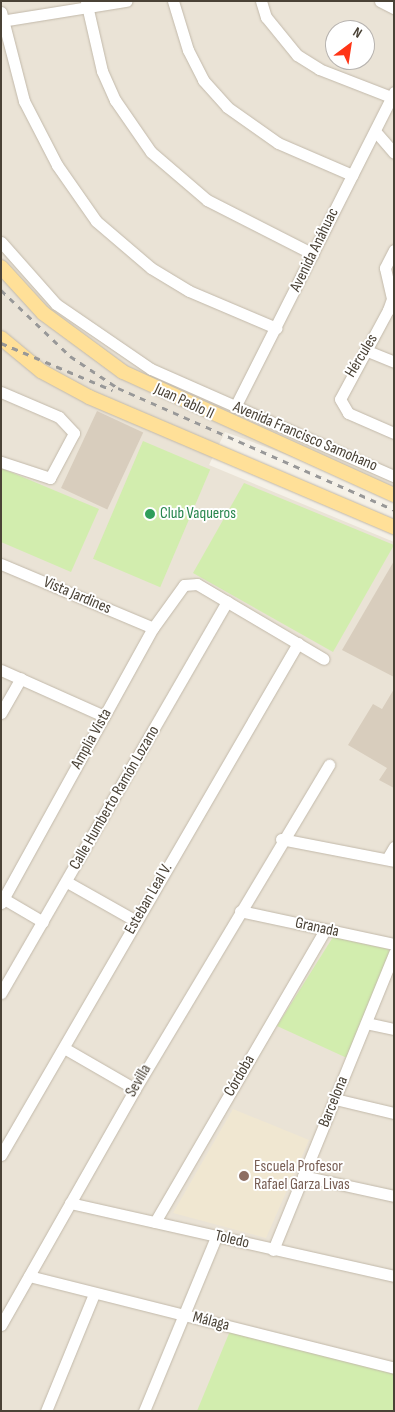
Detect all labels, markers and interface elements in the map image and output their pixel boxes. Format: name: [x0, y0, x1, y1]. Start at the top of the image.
north arrow: [325, 20, 375, 70]
text: N: [350, 23, 365, 42]
street label: Avenida Anáhuac: [287, 205, 343, 295]
street label: Hércules: [342, 331, 382, 381]
street label: Juan Pablo II: [151, 380, 217, 424]
street label: Avenida Francisco Samohano: [230, 398, 380, 476]
place label: Club Vaqueros: [160, 504, 236, 524]
marker: Club Vaqueros: [144, 508, 156, 520]
street label: Vista Jardines: [40, 573, 114, 619]
street label: Amplia Vista: [68, 706, 116, 772]
street label: Calle Humberto Ramón Lozano: [66, 723, 164, 873]
street label: Esteban Leal V.: [121, 860, 177, 938]
street label: Granada: [293, 914, 341, 942]
street label: Córdoba: [221, 1052, 259, 1100]
street label: Sevilla: [122, 1061, 156, 1101]
street label: Barcelona: [315, 1074, 353, 1130]
place label: Escuela Profesor Rafael Garza Livas: [254, 1157, 350, 1195]
marker: Escuela Profesor Rafael Garza Livas: [238, 1170, 250, 1182]
street label: Toledo: [213, 1227, 251, 1253]
street label: Málaga: [191, 1308, 231, 1336]

